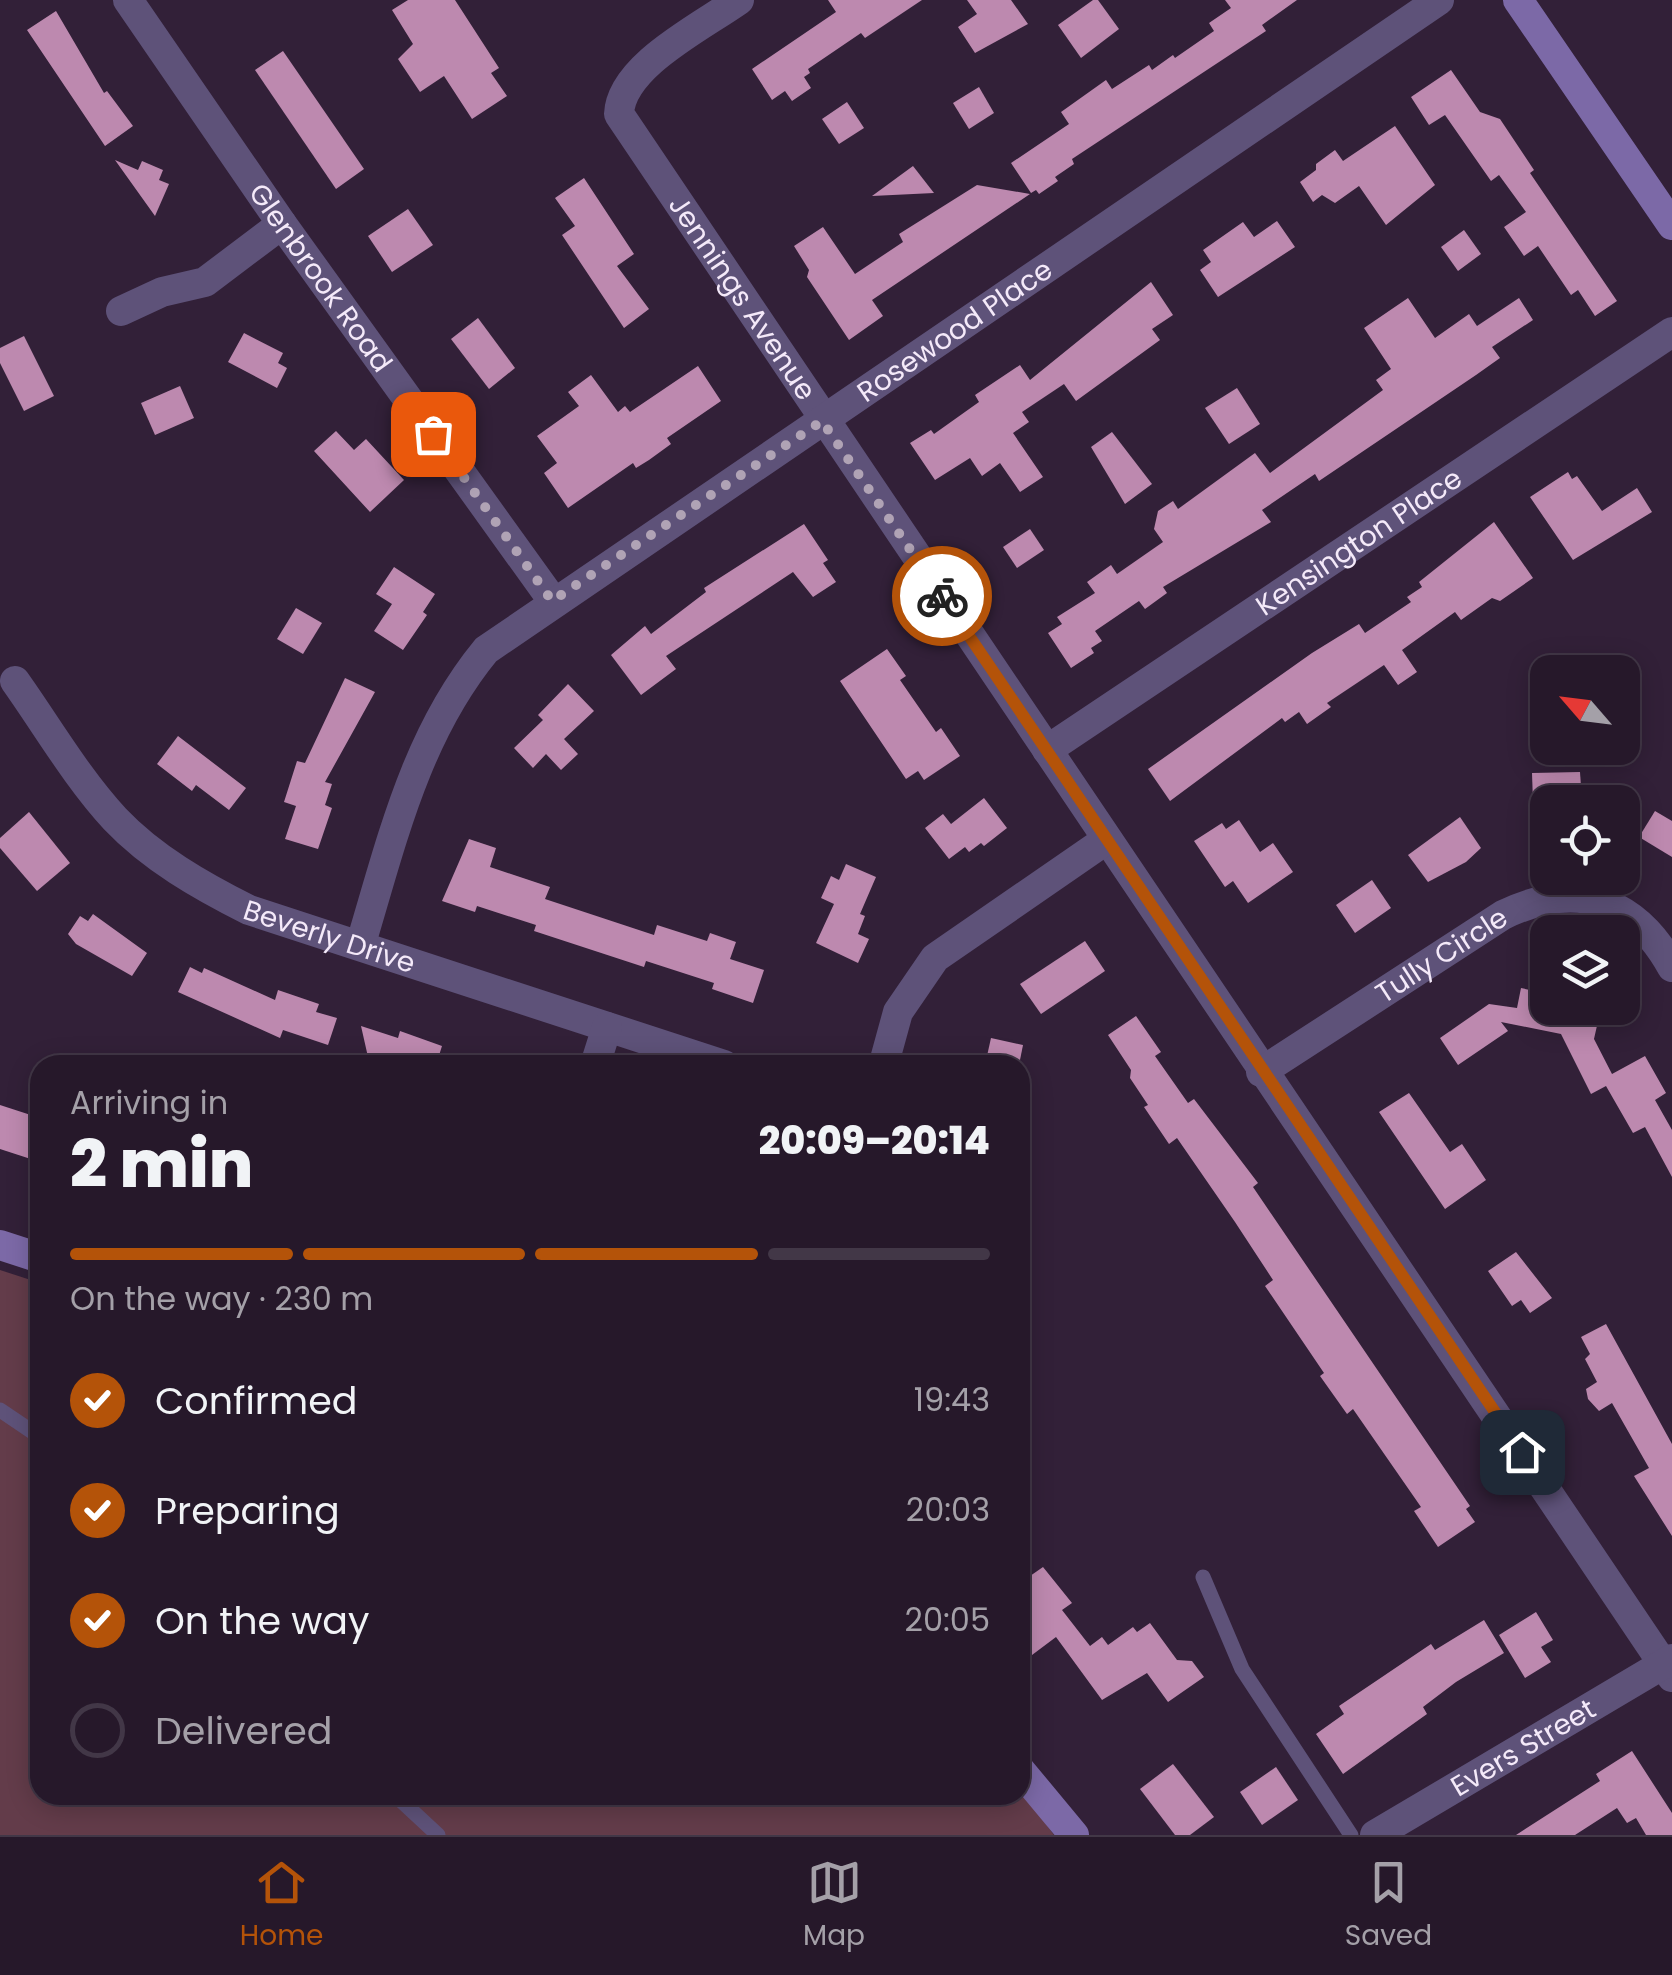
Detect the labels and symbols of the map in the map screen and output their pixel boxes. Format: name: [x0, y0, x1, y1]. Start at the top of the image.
street label: Glenbrook Road: [240, 175, 402, 380]
street label: Jennings Avenue: [660, 188, 826, 408]
street label: Rosewood Place: [849, 250, 1060, 411]
pin: [391, 392, 476, 477]
street label: Kensington Place: [1248, 458, 1469, 625]
courier: [892, 546, 992, 646]
north arrow: [1530, 655, 1640, 765]
street label: Beverly Drive: [239, 890, 420, 982]
street label: Tully Circle: [1368, 898, 1515, 1012]
pin: [1480, 1410, 1565, 1495]
street label: Evers Street: [1443, 1689, 1603, 1805]

